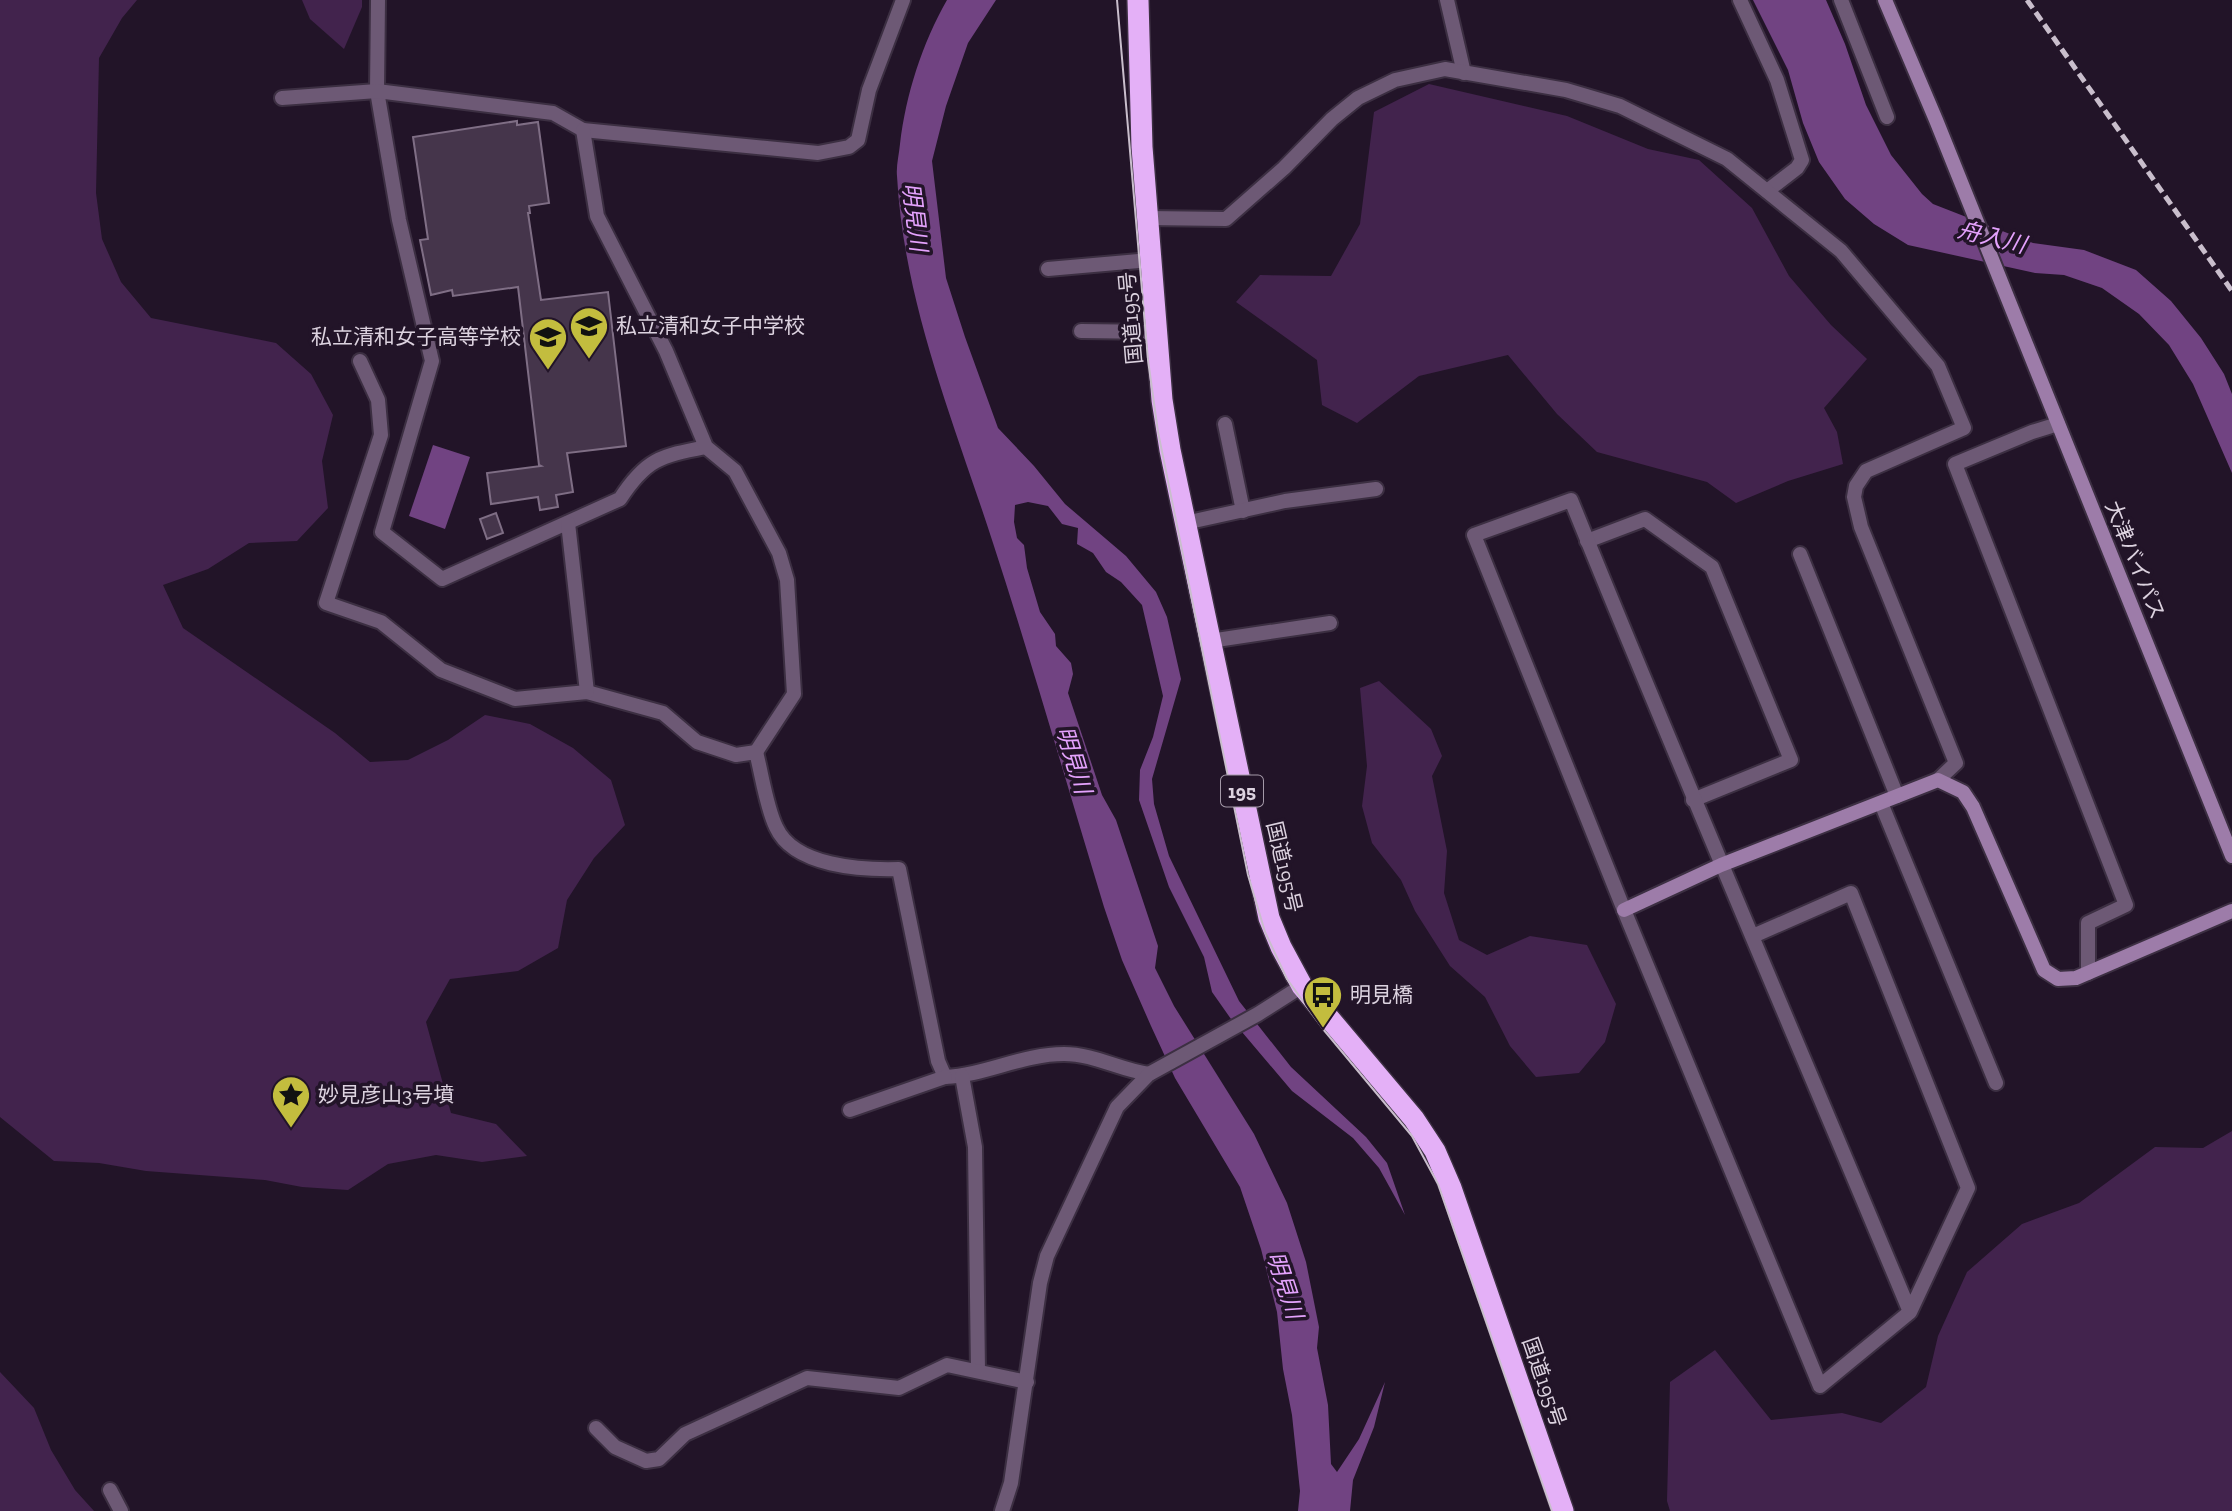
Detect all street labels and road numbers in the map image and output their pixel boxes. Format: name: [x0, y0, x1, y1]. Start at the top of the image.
street label: 国道195号: [1114, 271, 1147, 365]
street label: 大津バイパス: [2100, 497, 2171, 623]
road number: 195: [1221, 776, 1263, 806]
street label: 国道195号: [1262, 819, 1307, 915]
street label: 国道195号: [1518, 1334, 1571, 1430]

